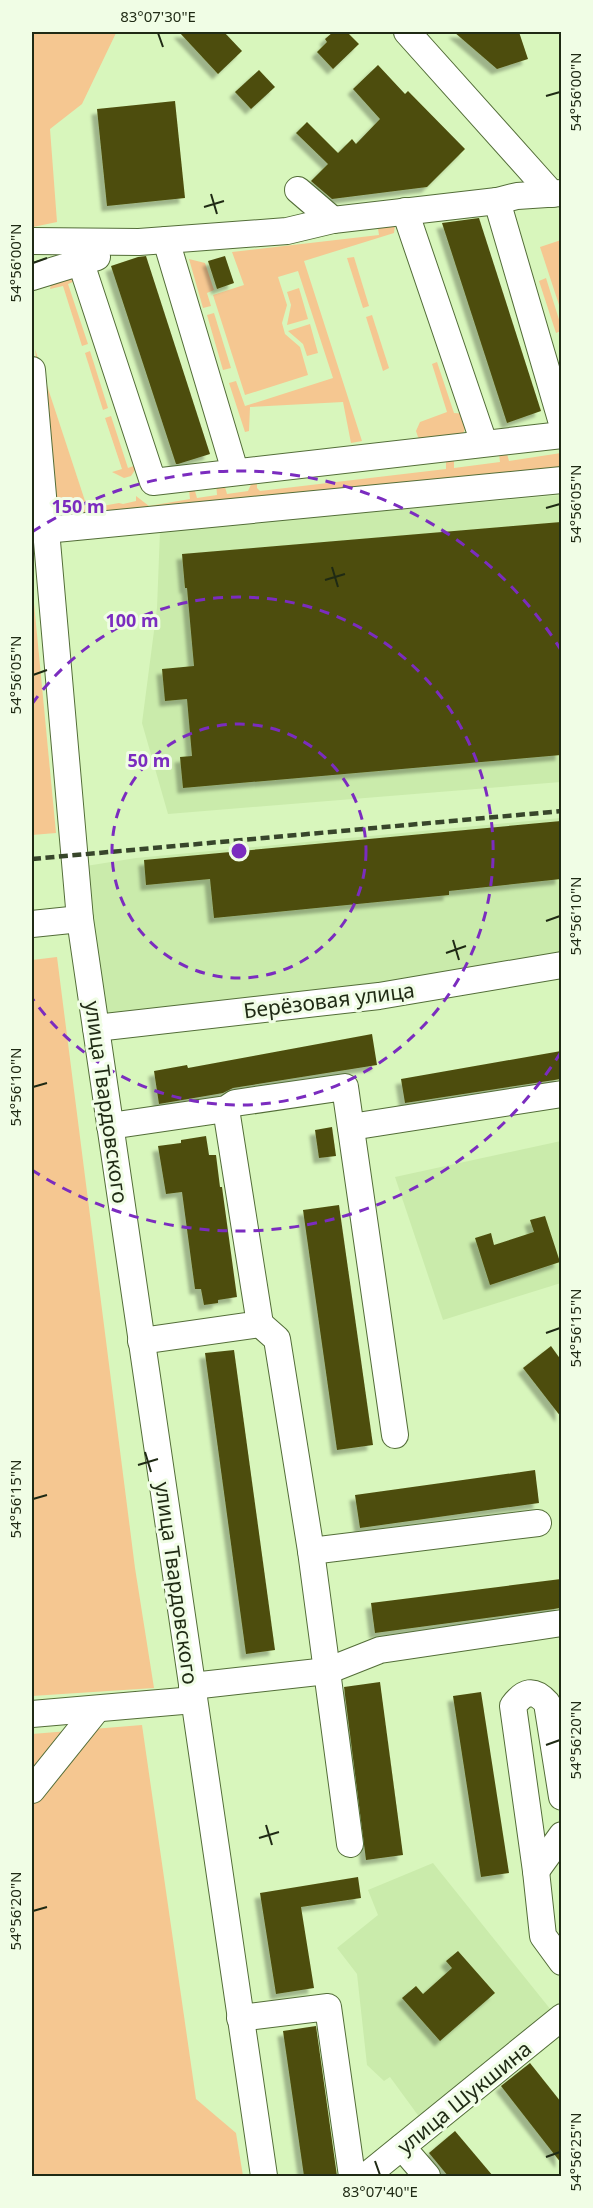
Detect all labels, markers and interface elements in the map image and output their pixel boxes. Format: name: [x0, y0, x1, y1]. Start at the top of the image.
text: 83°07'30"E: [120, 6, 196, 26]
text: 54°56'00"N: [565, 53, 585, 131]
text: 54°56'00"N: [5, 224, 25, 302]
text: 54°56'05"N: [565, 465, 585, 543]
text: 150 m: [51, 494, 105, 518]
text: 100 m: [105, 608, 159, 632]
text: 54°56'05"N: [5, 636, 25, 714]
text: 50 m: [128, 748, 170, 772]
centre of rings: [229, 841, 249, 861]
text: 54°56'10"N: [565, 877, 585, 955]
street label: Берёзовая улица: [242, 976, 416, 1024]
street label: улица Твардовского: [79, 999, 135, 1205]
text: 54°56'10"N: [5, 1048, 25, 1126]
text: 54°56'15"N: [565, 1289, 585, 1367]
text: 54°56'15"N: [5, 1460, 25, 1538]
street label: улица Твардовского: [149, 1480, 205, 1686]
text: 54°56'20"N: [565, 1701, 585, 1779]
text: 54°56'20"N: [5, 1872, 25, 1950]
street label: улица Шукшина: [391, 2034, 537, 2160]
text: 54°56'25"N: [565, 2113, 585, 2191]
text: 83°07'40"E: [342, 2181, 418, 2201]

